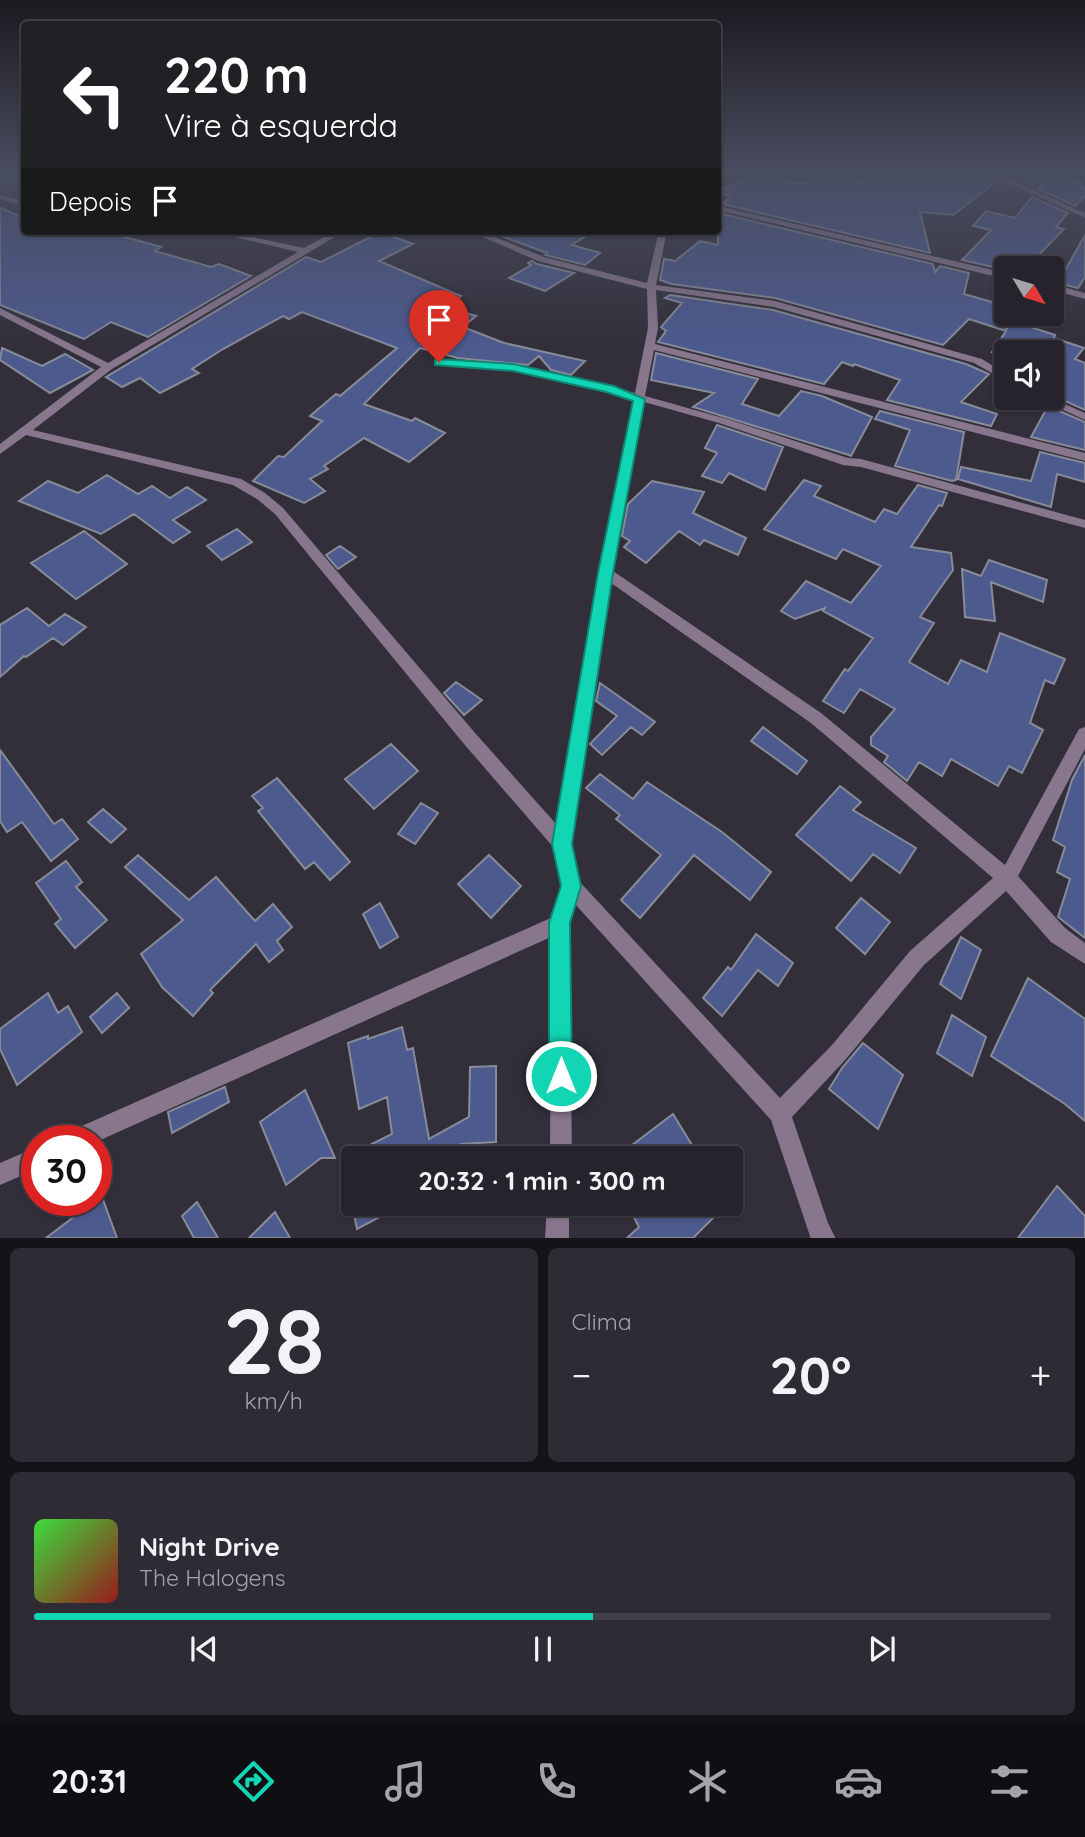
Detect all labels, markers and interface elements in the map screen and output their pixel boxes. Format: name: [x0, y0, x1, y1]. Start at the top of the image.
text: 220 m: [164, 44, 309, 105]
icon: left: [49, 49, 140, 140]
text: Vire à esquerda: [164, 105, 398, 145]
icon: arrive: [146, 182, 184, 220]
text: Depois: [49, 185, 132, 218]
north arrow: [994, 256, 1064, 326]
map controls: [994, 256, 1064, 410]
pin: [409, 290, 469, 362]
icon: arrive: [420, 301, 458, 339]
button: sound: [994, 340, 1064, 410]
position arrow: [524, 1039, 598, 1113]
speed limit sign: 30: [21, 1125, 112, 1216]
text: 20:32 · 1 min · 300 m: [418, 1164, 666, 1197]
text: 28: [223, 1283, 325, 1397]
text: Clima: [572, 1307, 632, 1336]
text: 20°: [769, 1342, 851, 1407]
text: −: [572, 1351, 591, 1399]
text: +: [1030, 1351, 1051, 1399]
text: km/h: [245, 1386, 303, 1415]
text: Night Drive: [139, 1530, 280, 1563]
text: The Halogens: [139, 1563, 286, 1592]
icon: previous: [185, 1630, 223, 1668]
icon: pause: [524, 1630, 562, 1668]
icon: next: [863, 1630, 901, 1668]
icon: directions: [229, 1757, 278, 1806]
icon: music: [381, 1757, 430, 1806]
icon: phone: [532, 1757, 581, 1806]
icon: climate: [683, 1757, 732, 1806]
icon: car: [834, 1757, 883, 1806]
icon: filters: [985, 1757, 1034, 1806]
text: 20:31: [51, 1761, 127, 1801]

